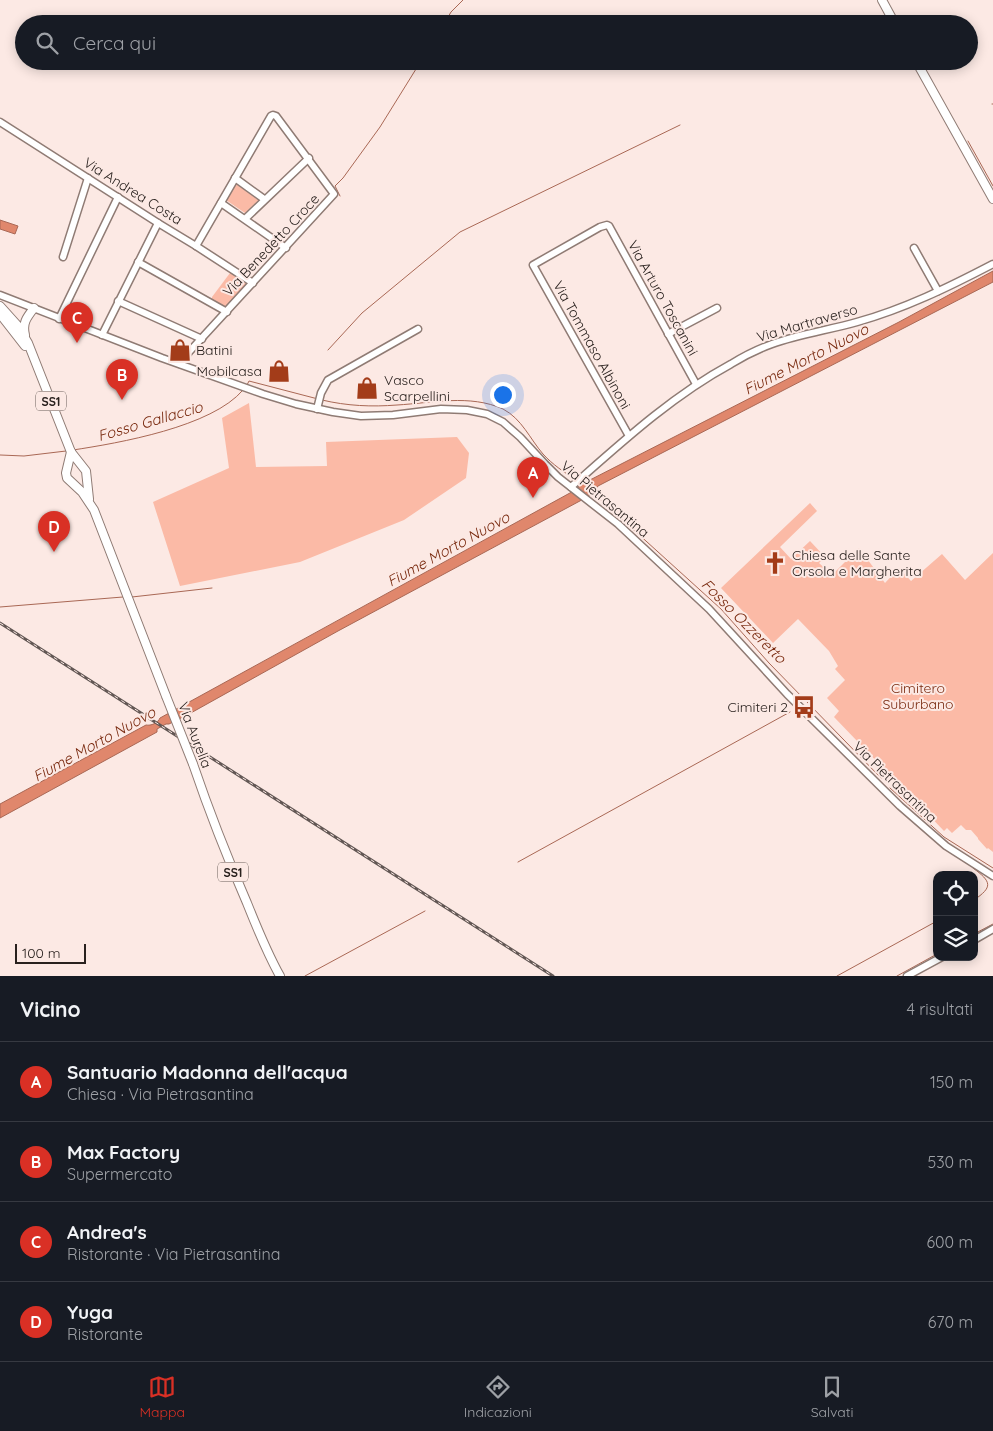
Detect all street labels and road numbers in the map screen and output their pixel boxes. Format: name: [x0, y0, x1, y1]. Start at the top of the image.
street label: Via Andrea Costa: [80, 153, 186, 229]
street label: Via Benedetto Croce: [219, 190, 323, 300]
street label: Via Arturo Toscanini: [624, 237, 702, 359]
street label: Via Tommaso Albinoni: [549, 278, 635, 412]
street label: Via Martraverso: [755, 300, 859, 346]
road number: SS1: [36, 392, 66, 411]
street label: Via Pietrasantina: [557, 457, 653, 541]
street label: Via Aurelia: [174, 699, 216, 771]
street label: Via Pietrasantina: [849, 737, 941, 827]
road number: SS1: [218, 862, 248, 882]

